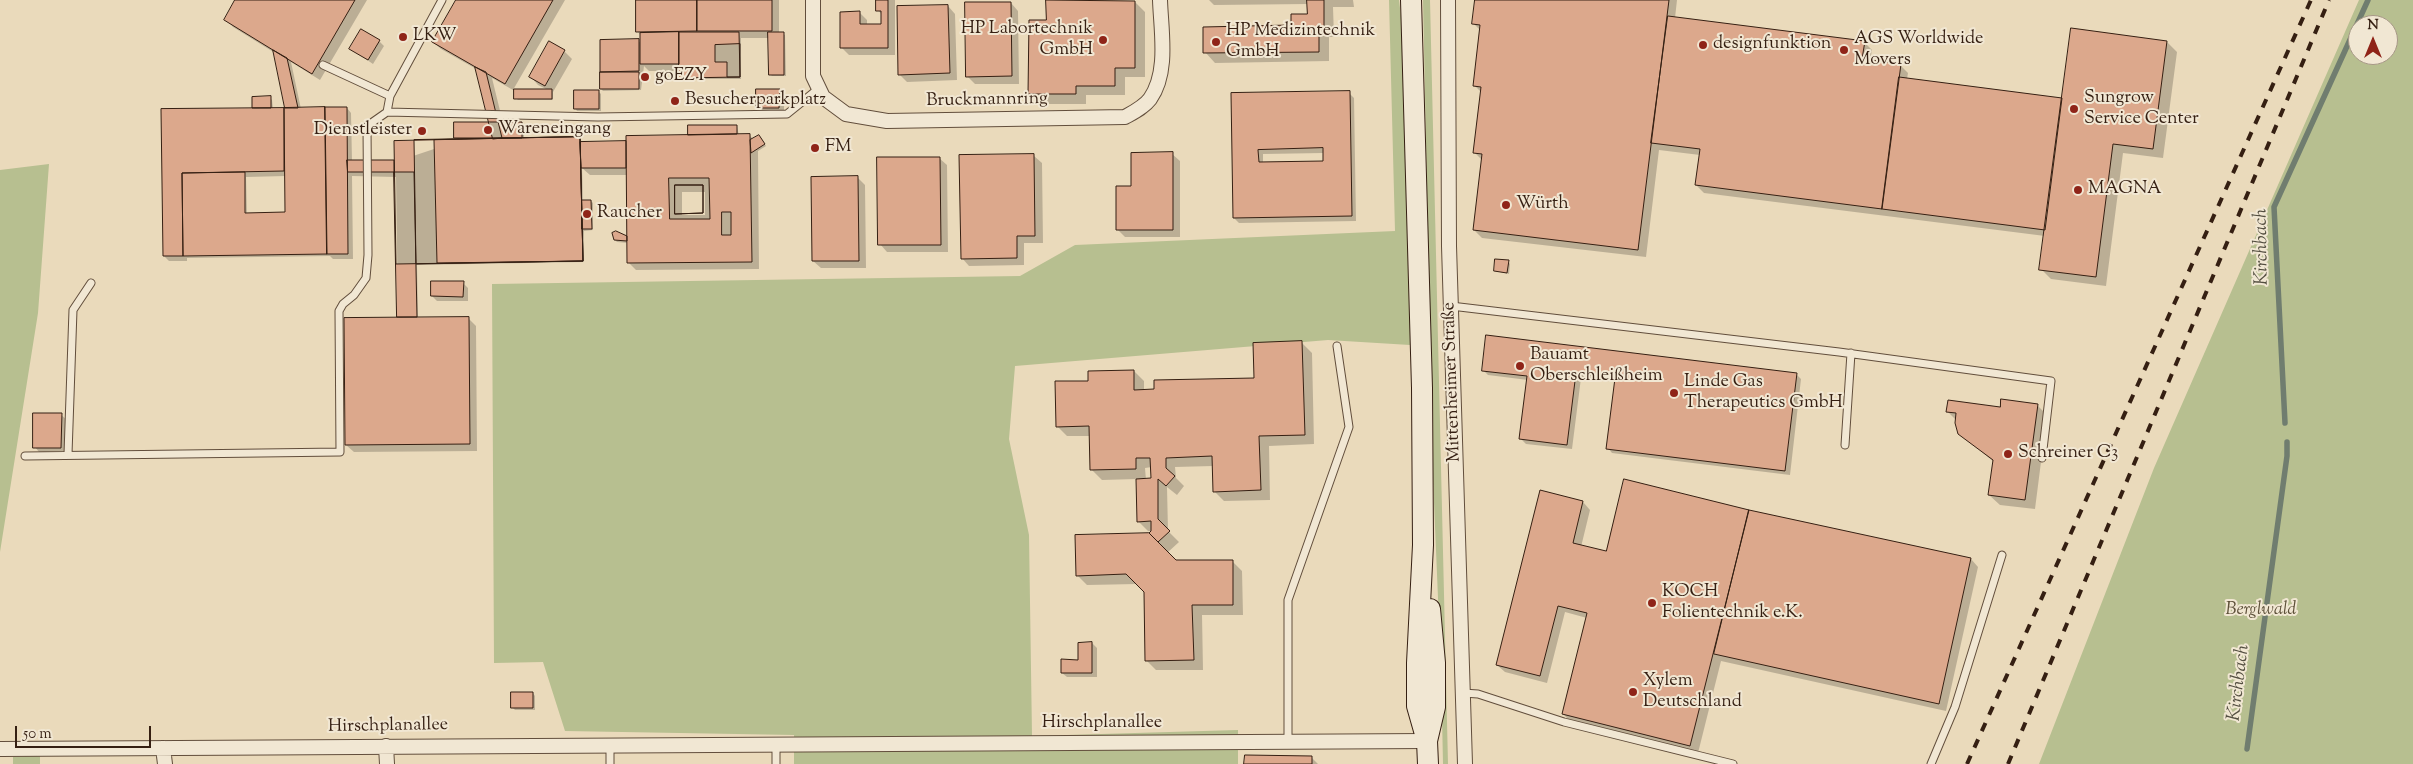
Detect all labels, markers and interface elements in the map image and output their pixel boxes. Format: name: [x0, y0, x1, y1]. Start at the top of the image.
north arrow: [2348, 15, 2398, 65]
text: N: [2367, 16, 2379, 36]
place label: HP Labortechnik GmbH: [961, 19, 1093, 62]
place label: HP Medizintechnik GmbH: [1226, 21, 1375, 64]
place label: LKW: [413, 26, 457, 48]
place label: AGS Worldwide Movers: [1854, 29, 1983, 72]
marker: LKW: [397, 31, 409, 43]
marker: HP Labortechnik GmbH: [1097, 34, 1109, 46]
place label: designfunktion: [1713, 34, 1831, 56]
marker: HP Medizintechnik GmbH: [1210, 36, 1222, 48]
marker: designfunktion: [1697, 39, 1709, 51]
marker: AGS Worldwide Movers: [1838, 44, 1850, 56]
place label: goEZY: [655, 66, 707, 88]
marker: goEZY: [639, 71, 651, 83]
place label: Sungrow Service Center: [2084, 88, 2199, 130]
street label: Bruckmannring: [926, 89, 1048, 113]
place label: Besucherparkplatz: [685, 90, 826, 112]
marker: Besucherparkplatz: [669, 95, 681, 107]
marker: Sungrow Service Center: [2068, 103, 2080, 115]
place label: Wareneingang: [498, 119, 611, 141]
place label: Dienstleister: [314, 120, 412, 142]
marker: Wareneingang: [482, 124, 494, 136]
marker: Dienstleister: [416, 125, 428, 137]
place label: FM: [825, 137, 852, 159]
marker: FM: [809, 142, 821, 154]
place label: MAGNA: [2088, 179, 2162, 201]
marker: MAGNA: [2072, 184, 2084, 196]
place label: Würth: [1516, 194, 1569, 216]
marker: Würth: [1500, 199, 1512, 211]
place label: Raucher: [597, 203, 662, 225]
marker: Raucher: [581, 208, 593, 220]
water label: Kirchbach: [2251, 209, 2275, 285]
street label: Mittenheimer Straße: [1439, 302, 1467, 462]
place label: Bauamt Oberschleißheim: [1530, 345, 1663, 388]
marker: Bauamt Oberschleißheim: [1514, 360, 1526, 372]
place label: Linde Gas Therapeutics GmbH: [1684, 372, 1843, 414]
marker: Linde Gas Therapeutics GmbH: [1668, 387, 1680, 399]
place label: Schreiner C3: [2018, 443, 2118, 465]
marker: Schreiner C3: [2002, 448, 2014, 460]
place label: KOCH Folientechnik e.K.: [1662, 582, 1803, 624]
marker: KOCH Folientechnik e.K.: [1646, 597, 1658, 609]
park label: Berglwald: [2225, 600, 2297, 622]
water label: Kirchbach: [2224, 644, 2256, 722]
place label: Xylem Deutschland: [1643, 671, 1742, 714]
marker: Xylem Deutschland: [1627, 686, 1639, 698]
street label: Hirschplanallee: [1042, 713, 1162, 735]
street label: Hirschplanallee: [328, 715, 448, 739]
scale bar: [18, 716, 154, 748]
text: 50 m: [23, 724, 52, 745]

